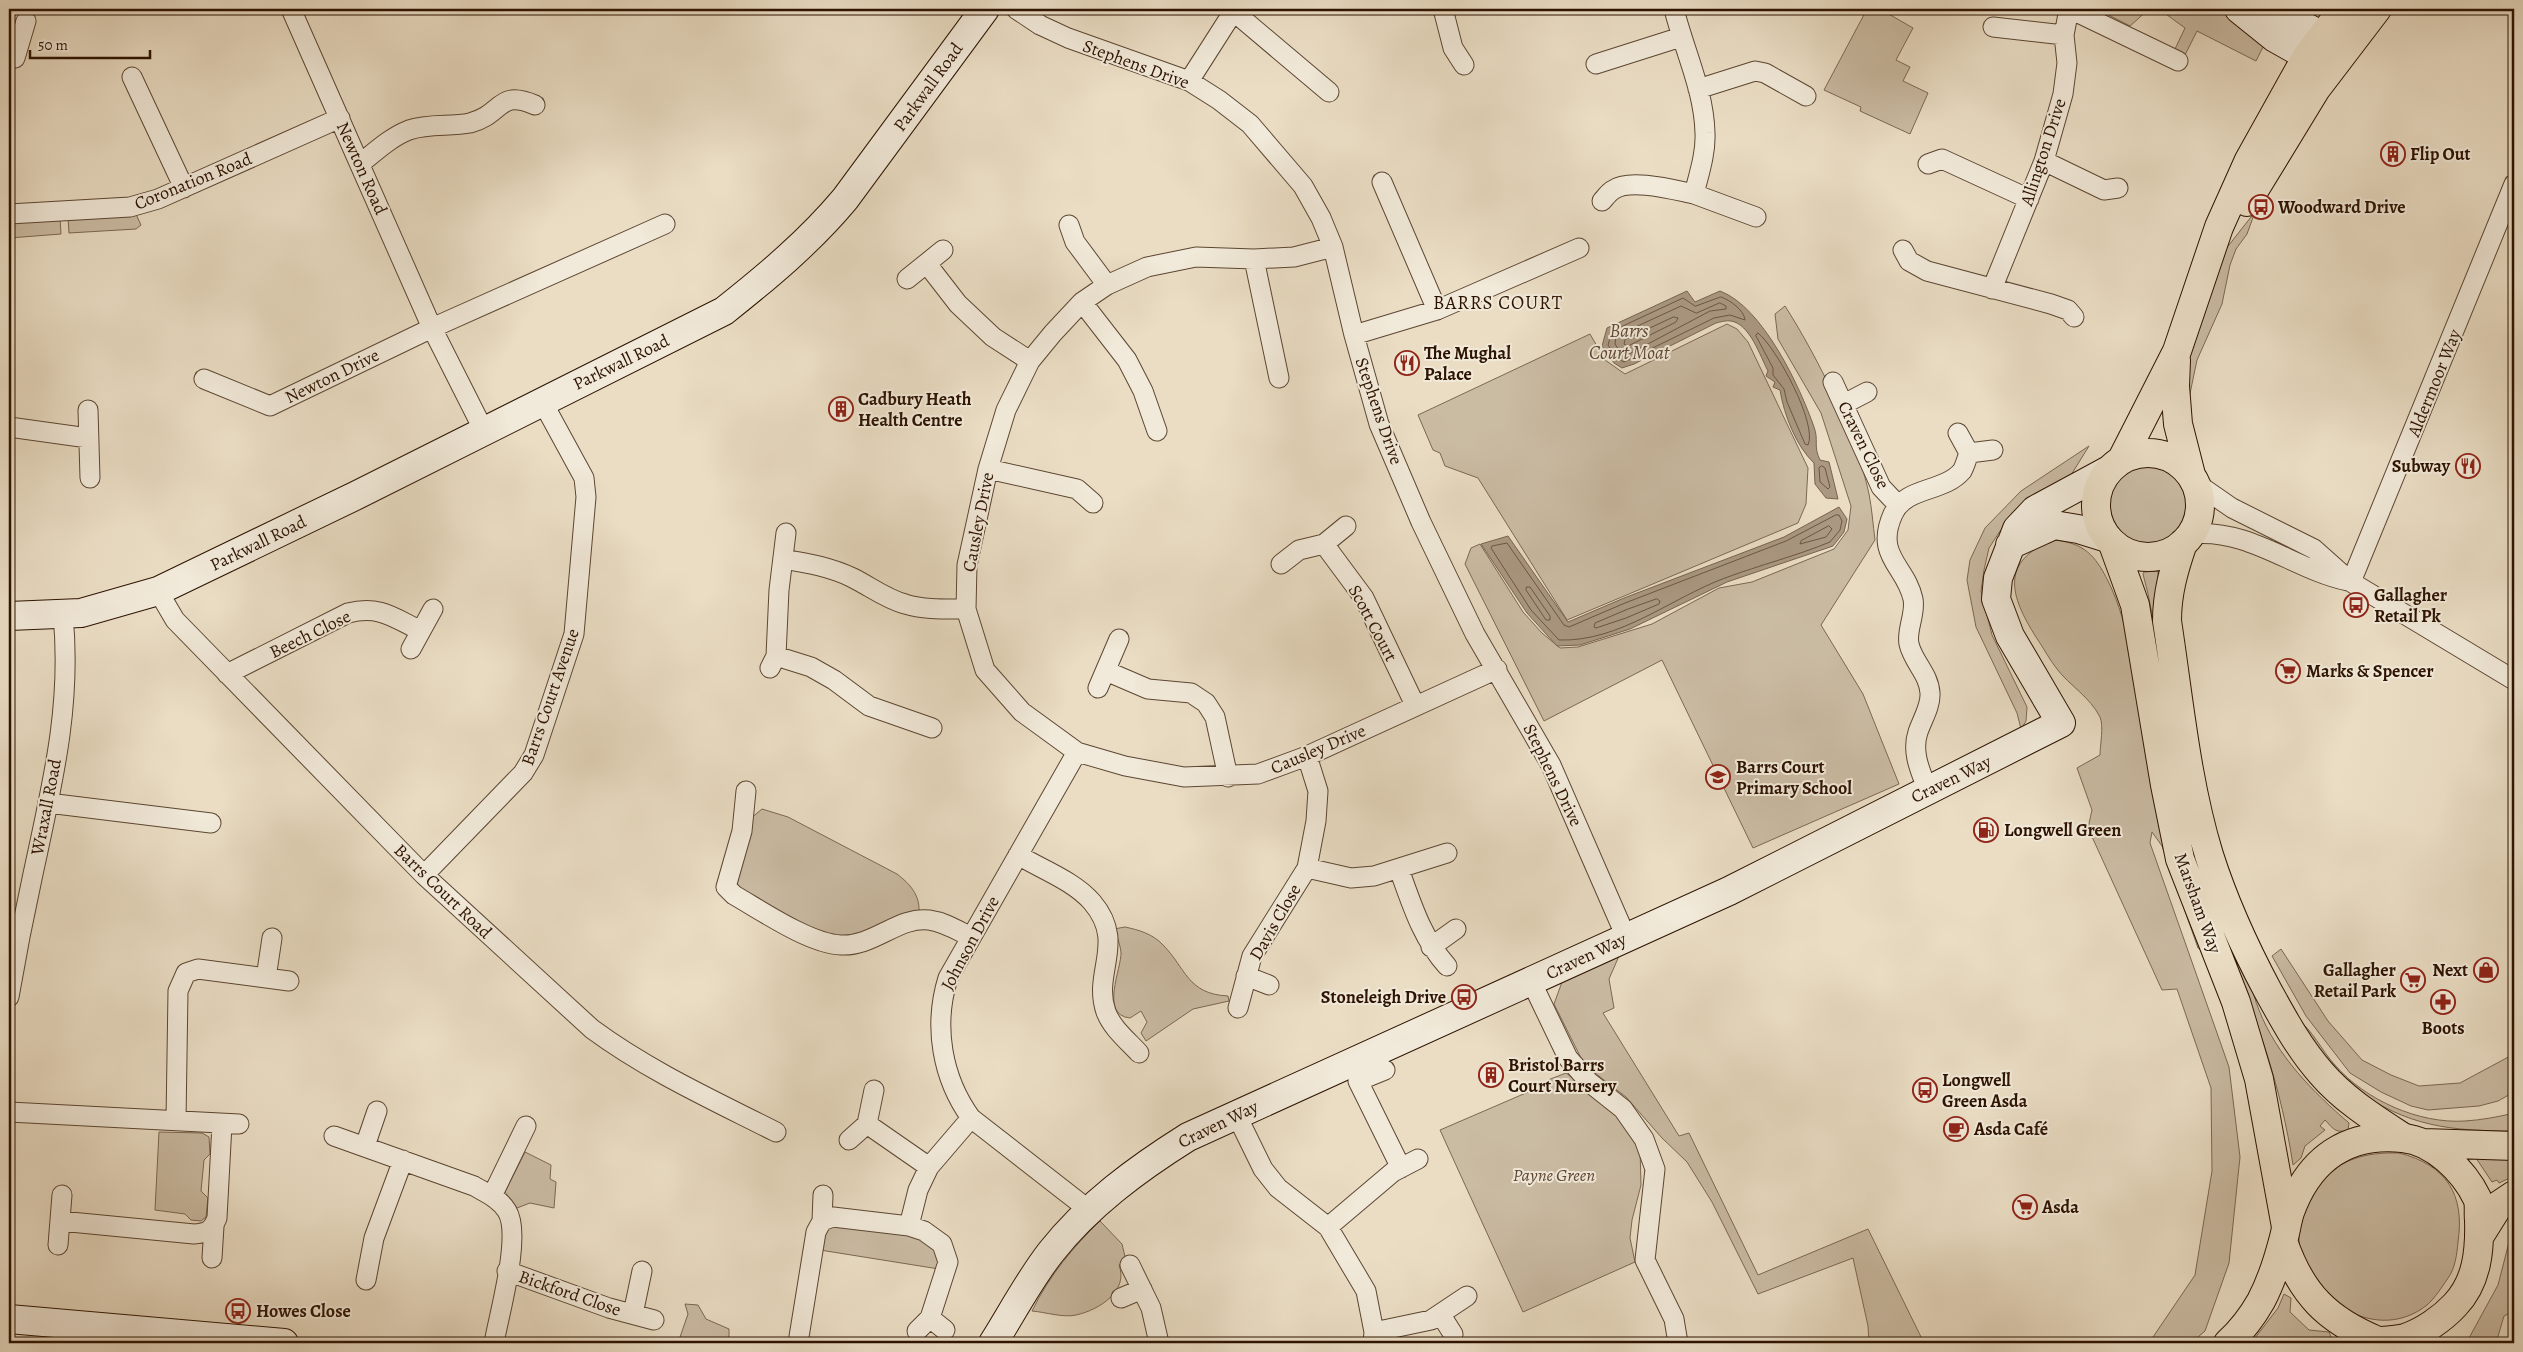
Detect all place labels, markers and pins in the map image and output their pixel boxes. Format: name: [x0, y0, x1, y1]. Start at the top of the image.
building icon: Flip Out: [2380, 141, 2406, 167]
place label: Flip Out: [2410, 142, 2470, 166]
bus stop icon: Woodward Drive: [2248, 194, 2274, 220]
place label: Woodward Drive: [2277, 195, 2406, 219]
place label: The Mughal Palace: [1424, 341, 1511, 386]
restaurant icon: The Mughal Palace: [1394, 350, 1420, 376]
place label: Cadbury Heath Health Centre: [858, 387, 972, 432]
building icon: Cadbury Heath Health Centre: [828, 396, 854, 422]
restaurant icon: Subway: [2455, 453, 2481, 479]
place label: Subway: [2392, 454, 2451, 478]
place label: Gallagher Retail Pk: [2374, 583, 2448, 628]
bus stop icon: Gallagher Retail Pk: [2343, 592, 2369, 618]
supermarket icon: Marks & Spencer: [2275, 658, 2301, 684]
place label: Marks & Spencer: [2306, 659, 2434, 683]
place label: Barrs Court Primary School: [1736, 755, 1852, 800]
school or university icon: Barrs Court Primary School: [1705, 764, 1731, 790]
fuel station icon: Longwell Green: [1973, 817, 1999, 843]
place label: Longwell Green: [2004, 818, 2121, 842]
shop icon: Next: [2473, 957, 2499, 983]
place label: Gallagher Retail Park: [2314, 958, 2397, 1003]
place label: Next: [2432, 958, 2468, 982]
supermarket icon: Gallagher Retail Park: [2400, 967, 2426, 993]
bus stop icon: Stoneleigh Drive: [1451, 984, 1477, 1010]
place label: Stoneleigh Drive: [1321, 985, 1446, 1009]
pharmacy icon: Boots: [2430, 989, 2456, 1015]
place label: Boots: [2421, 1016, 2465, 1040]
place label: Bristol Barrs Court Nursery: [1508, 1053, 1617, 1098]
building icon: Bristol Barrs Court Nursery: [1478, 1062, 1504, 1088]
place label: Longwell Green Asda: [1942, 1068, 2028, 1113]
bus stop icon: Longwell Green Asda: [1912, 1077, 1938, 1103]
cafe icon: Asda Café: [1943, 1116, 1969, 1142]
place label: Asda Café: [1973, 1117, 2048, 1141]
supermarket icon: Asda: [2012, 1194, 2038, 1220]
place label: Asda: [2041, 1195, 2079, 1219]
bus stop icon: Howes Close: [225, 1298, 251, 1324]
place label: Howes Close: [256, 1299, 351, 1323]

